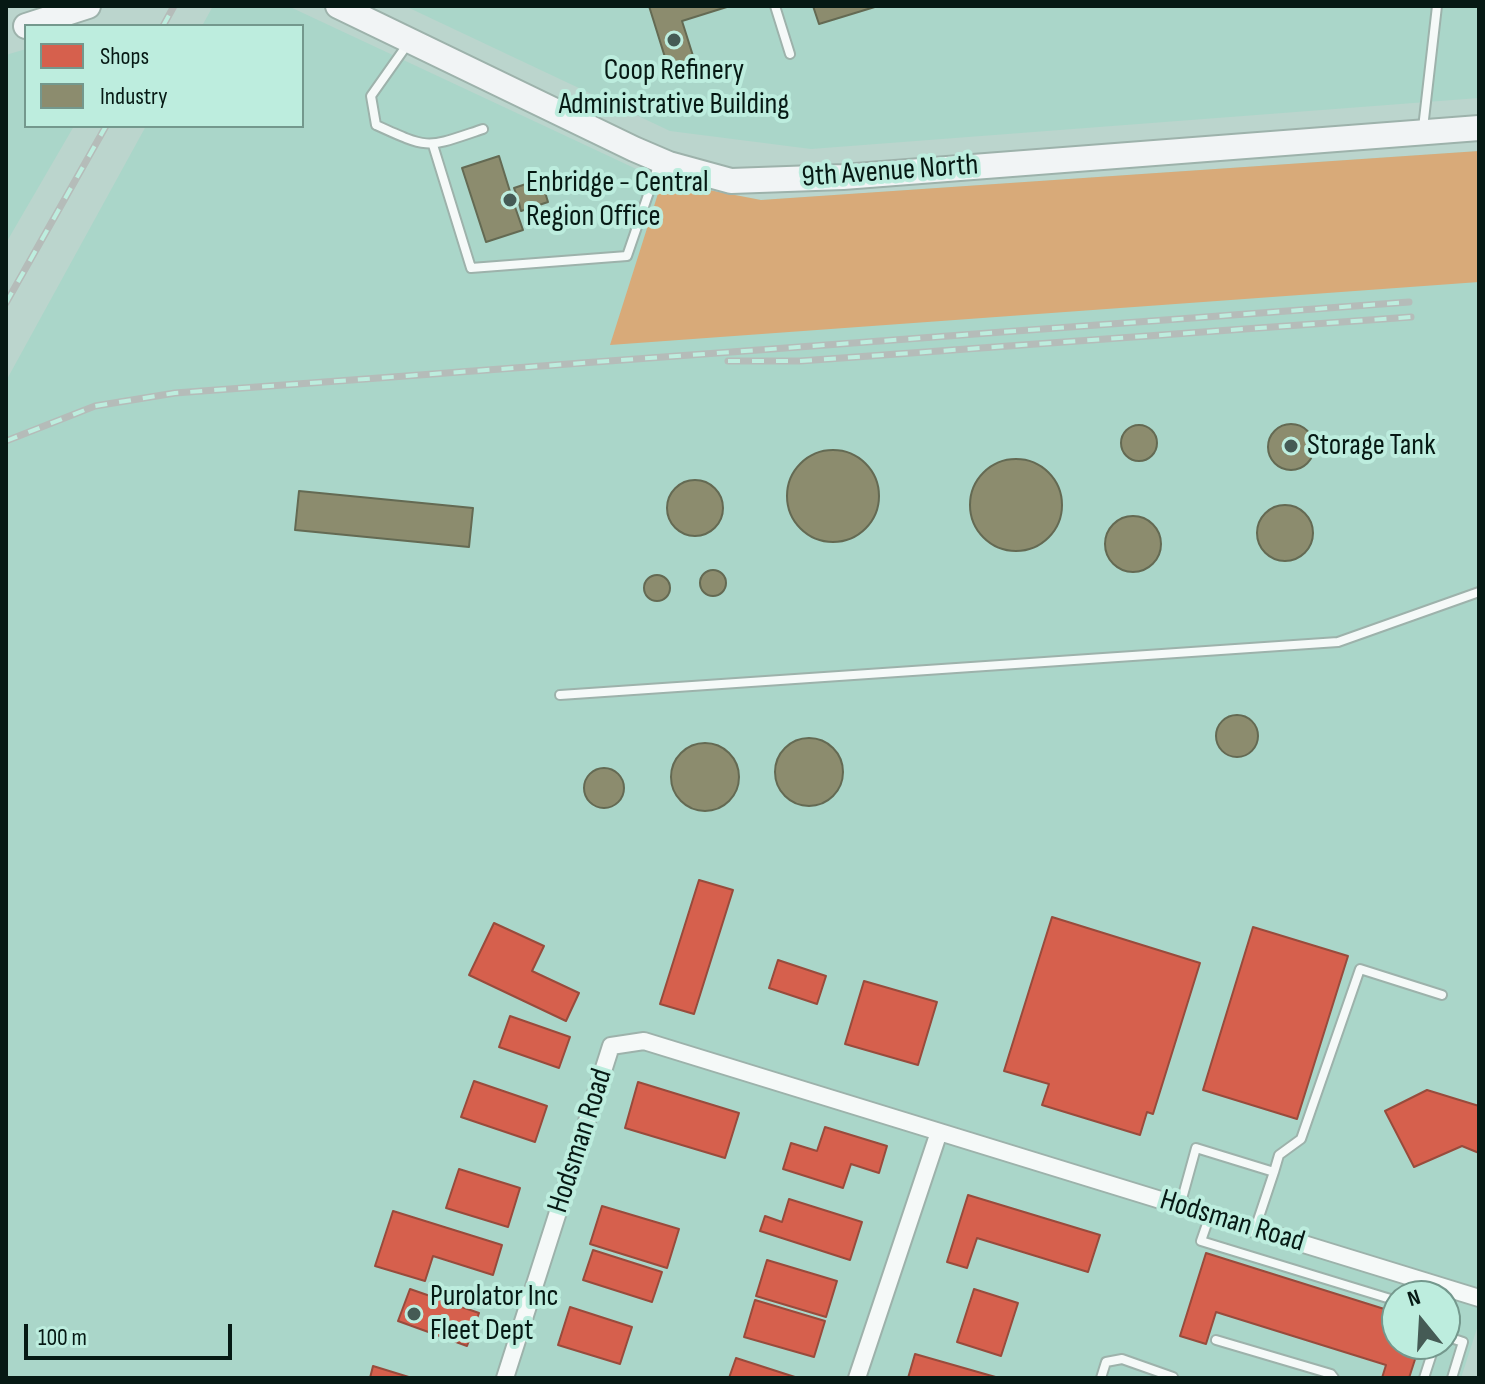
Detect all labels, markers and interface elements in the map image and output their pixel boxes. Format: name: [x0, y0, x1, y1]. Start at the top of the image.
legend: [24, 24, 304, 128]
marker: Coop Refinery Administrative Building: [665, 31, 683, 49]
text: Shops: [100, 42, 149, 71]
place label: Coop Refinery Administrative Building: [559, 53, 789, 124]
text: Industry: [100, 82, 167, 111]
street label: 9th Avenue North: [800, 148, 980, 196]
place label: Enbridge - Central Region Office: [526, 165, 709, 236]
marker: Enbridge - Central Region Office: [501, 191, 519, 209]
place label: Storage Tank: [1307, 428, 1436, 464]
marker: Storage Tank: [1282, 437, 1300, 455]
street label: Hodsman Road: [541, 1064, 621, 1218]
street label: Hodsman Road: [1155, 1183, 1309, 1261]
place label: Purolator Inc Fleet Dept: [430, 1279, 559, 1350]
north arrow: [1381, 1280, 1461, 1360]
text: N: [1404, 1284, 1424, 1313]
marker: Purolator Inc Fleet Dept: [405, 1305, 423, 1323]
scale bar: [28, 1308, 236, 1358]
text: 100 m: [38, 1323, 87, 1352]

